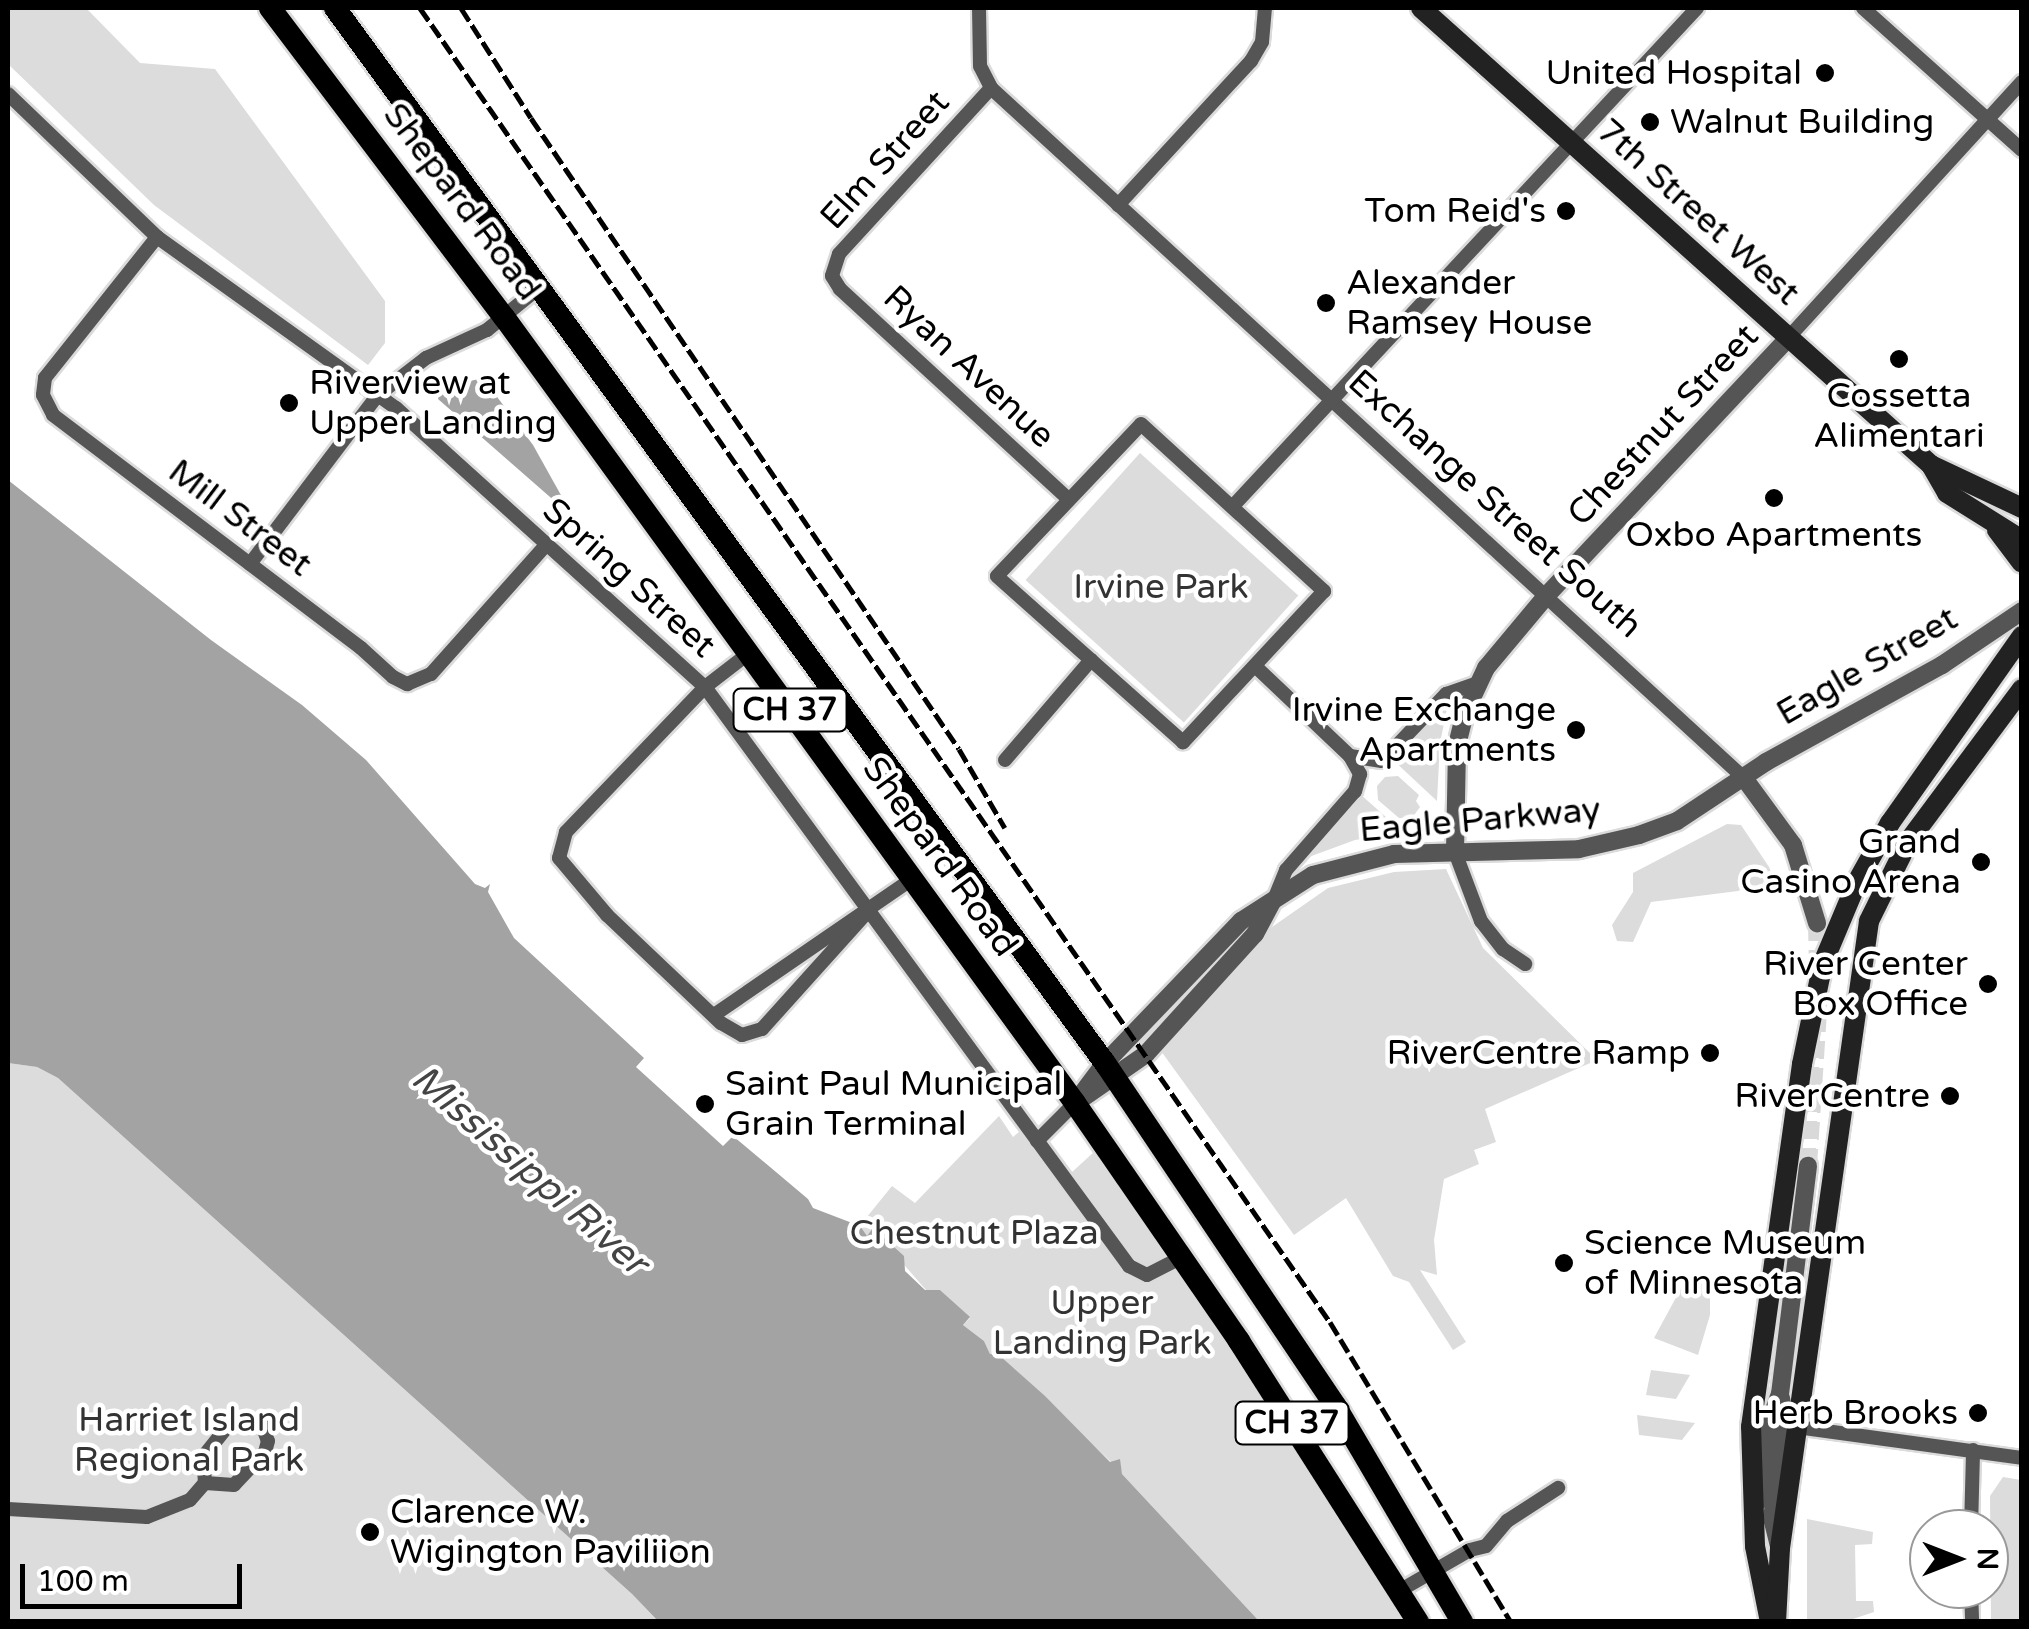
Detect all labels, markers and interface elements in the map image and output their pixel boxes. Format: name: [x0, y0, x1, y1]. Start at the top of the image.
place label: United Hospital: [1545, 52, 1802, 94]
marker: United Hospital: [1812, 60, 1838, 86]
street label: Elm Street: [812, 82, 958, 238]
street label: Shepard Road: [374, 95, 550, 309]
place label: Walnut Building: [1670, 101, 1934, 143]
street label: 7th Street West: [1588, 110, 1808, 314]
marker: Walnut Building: [1639, 111, 1661, 133]
place label: Tom Reid's: [1364, 190, 1546, 232]
marker: Tom Reid's: [1555, 200, 1577, 222]
place label: Alexander Ramsey House: [1346, 262, 1592, 344]
street label: Ryan Avenue: [875, 277, 1063, 457]
marker: Alexander Ramsey House: [1315, 292, 1337, 314]
street label: Chestnut Street: [1559, 315, 1767, 535]
marker: Cossetta Alimentari: [1888, 348, 1910, 370]
street label: Exchange Street South: [1339, 361, 1651, 647]
place label: Riverview at Upper Landing: [309, 362, 557, 444]
place label: Cossetta Alimentari: [1813, 375, 1985, 457]
marker: Riverview at Upper Landing: [278, 392, 300, 414]
street label: Mill Street: [160, 450, 320, 586]
marker: Oxbo Apartments: [1763, 487, 1785, 509]
street label: Spring Street: [534, 489, 724, 667]
place label: Oxbo Apartments: [1626, 514, 1922, 556]
park label: Irvine Park: [1073, 566, 1249, 608]
street label: Eagle Street: [1769, 597, 1965, 735]
road number: CH 37: [732, 683, 848, 737]
place label: Irvine Exchange Apartments: [1292, 689, 1556, 771]
marker: Irvine Exchange Apartments: [1565, 719, 1587, 741]
street label: Shepard Road: [854, 749, 1026, 965]
street label: Eagle Parkway: [1358, 789, 1602, 851]
place label: Grand Casino Arena: [1740, 821, 1961, 903]
marker: Grand Casino Arena: [1970, 851, 1992, 873]
place label: River Center Box Office: [1763, 943, 1968, 1025]
marker: River Center Box Office: [1977, 973, 1999, 995]
place label: RiverCentre Ramp: [1386, 1032, 1690, 1074]
marker: RiverCentre Ramp: [1699, 1042, 1721, 1064]
water label: Mississippi River: [402, 1056, 656, 1286]
place label: Saint Paul Municipal Grain Terminal: [725, 1063, 1062, 1145]
place label: RiverCentre: [1734, 1075, 1930, 1117]
marker: RiverCentre: [1939, 1085, 1961, 1107]
marker: Saint Paul Municipal Grain Terminal: [694, 1093, 716, 1115]
park label: Chestnut Plaza: [849, 1212, 1099, 1254]
place label: Science Museum of Minnesota: [1584, 1222, 1866, 1304]
marker: Science Museum of Minnesota: [1553, 1252, 1575, 1274]
park label: Upper Landing Park: [992, 1282, 1212, 1364]
place label: Herb Brooks: [1753, 1392, 1958, 1434]
road number: CH 37: [1234, 1396, 1350, 1450]
park label: Harriet Island Regional Park: [74, 1399, 304, 1481]
marker: Herb Brooks: [1967, 1402, 1989, 1424]
place label: Clarence W. Wigington Paviliion: [390, 1491, 711, 1573]
north arrow: [1909, 1509, 2009, 1609]
marker: Clarence W. Wigington Paviliion: [359, 1521, 381, 1543]
scale bar: [25, 1544, 248, 1606]
text: N: [1970, 1548, 2004, 1570]
text: 100 m: [37, 1563, 129, 1600]

